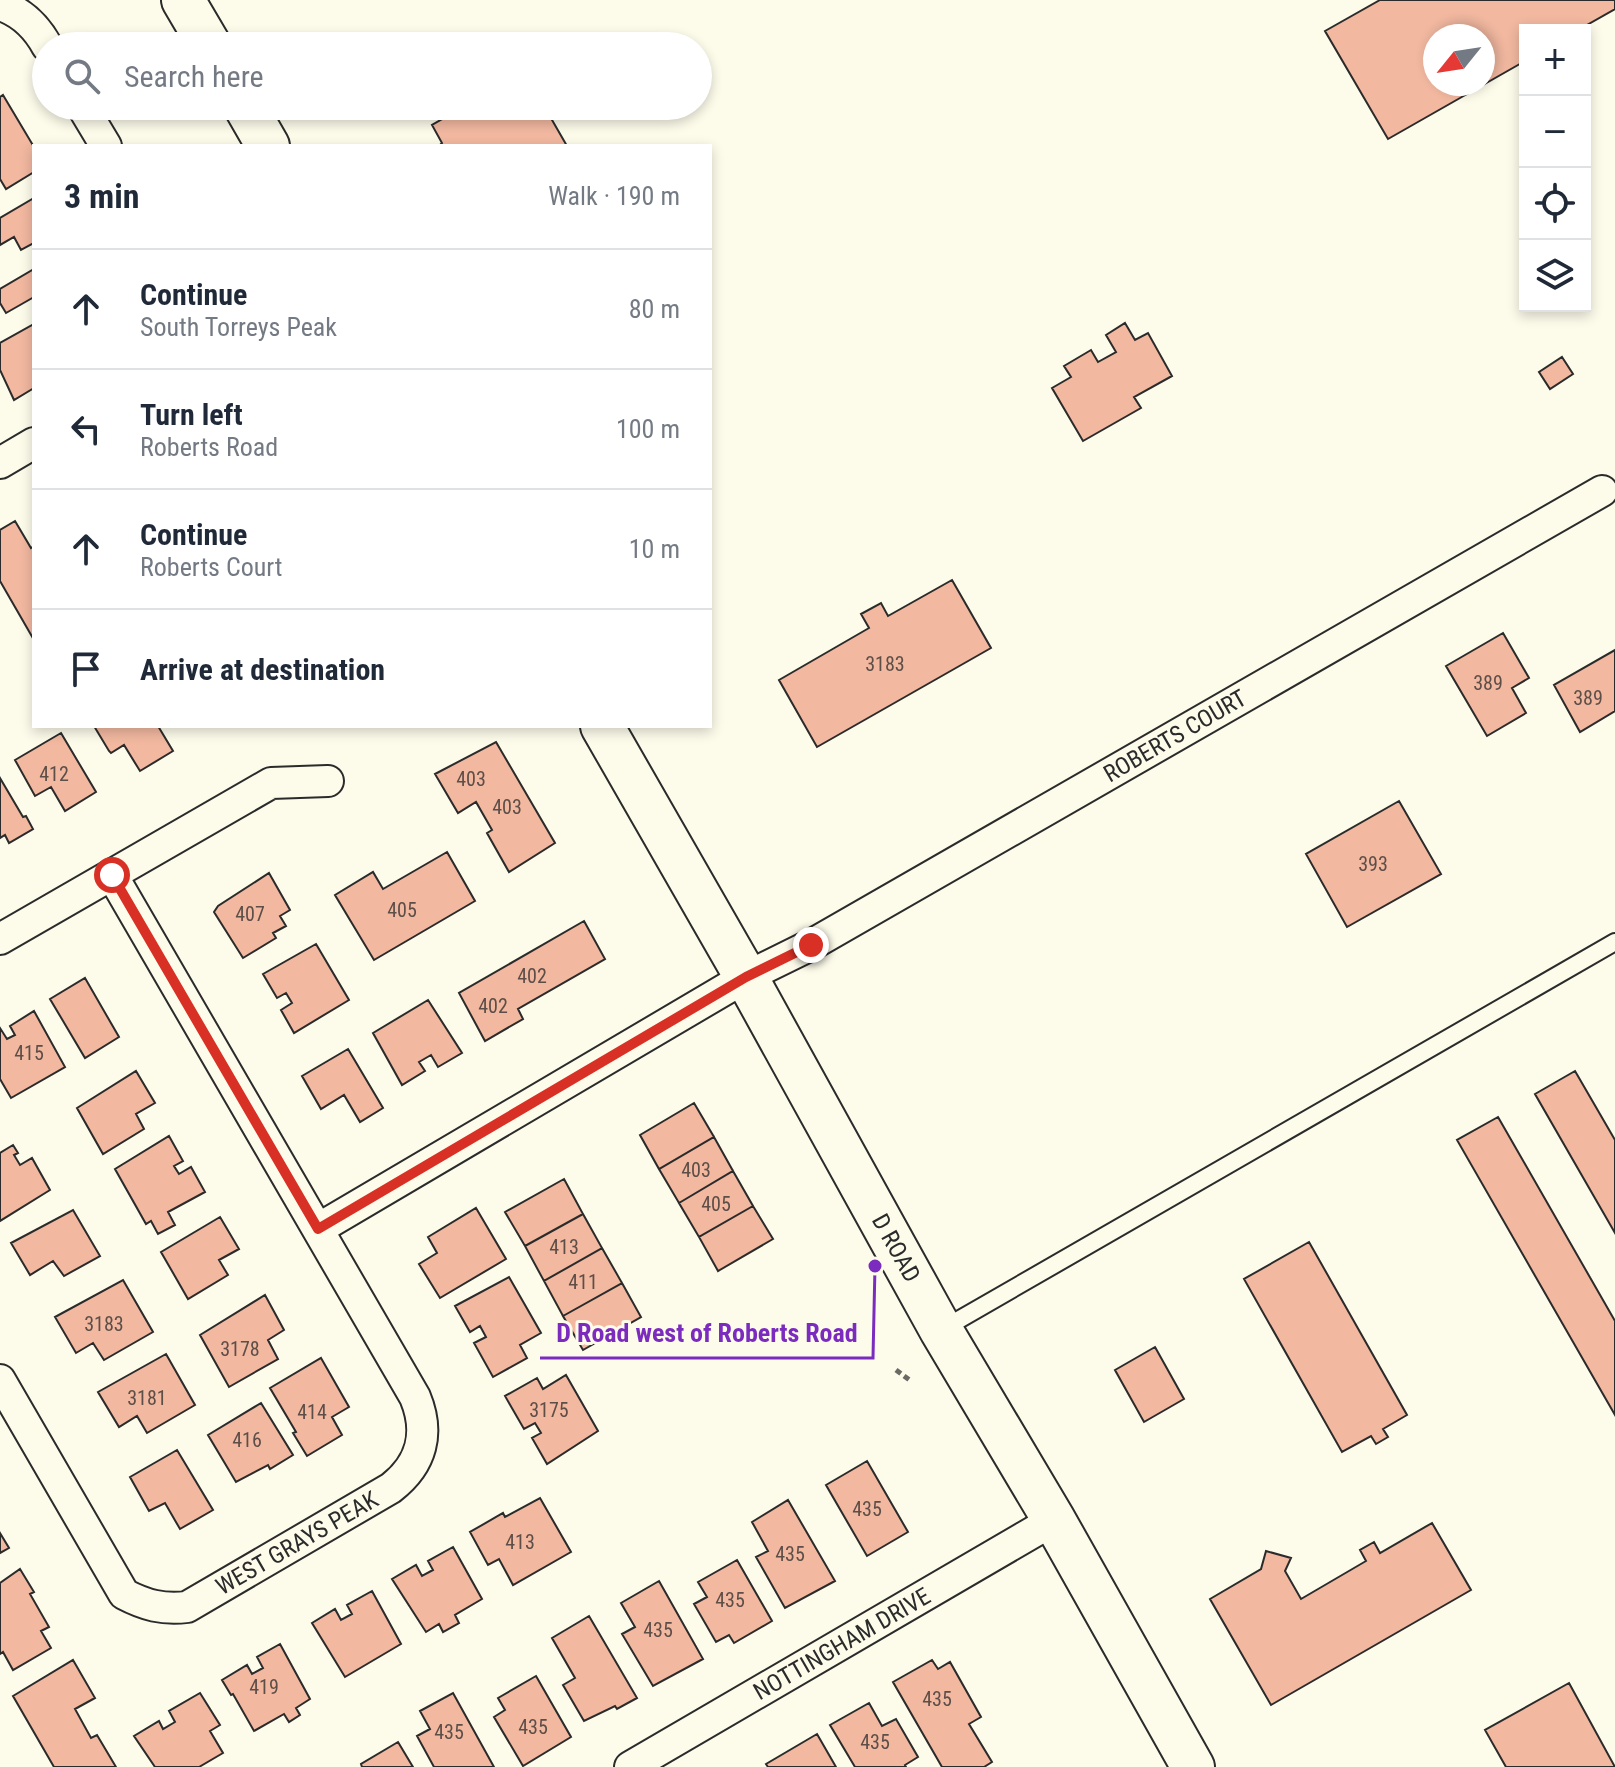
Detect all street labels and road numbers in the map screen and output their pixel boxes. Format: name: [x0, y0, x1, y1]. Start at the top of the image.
street label: ROBERTS COURT: [1099, 684, 1251, 788]
street label: D ROAD: [866, 1209, 926, 1287]
street label: WEST GRAYS PEAK: [211, 1485, 383, 1601]
street label: NOTTINGHAM DRIVE: [749, 1582, 935, 1706]

